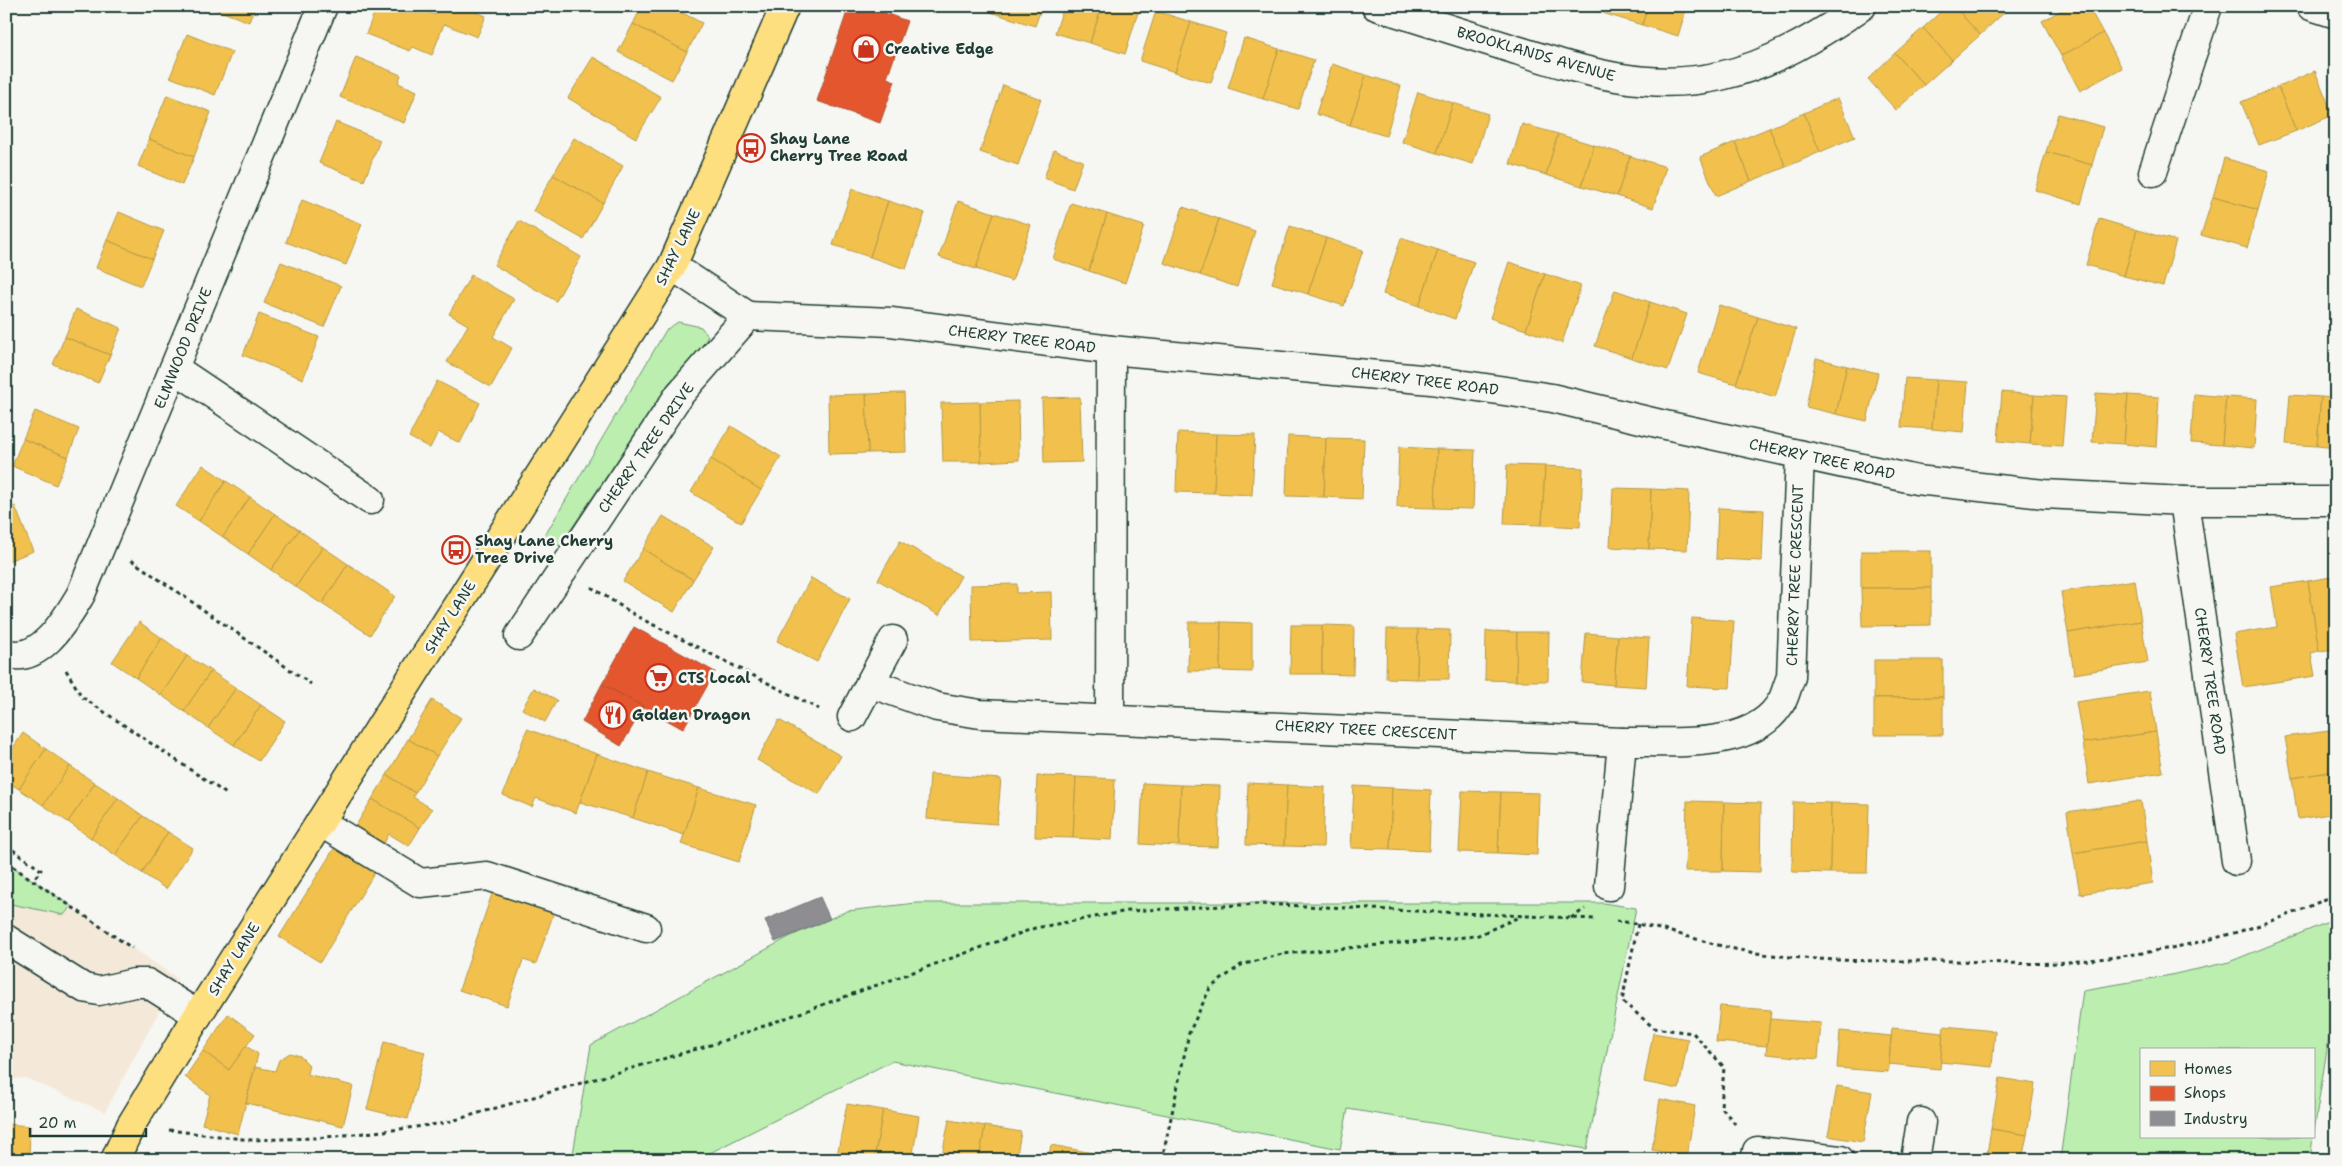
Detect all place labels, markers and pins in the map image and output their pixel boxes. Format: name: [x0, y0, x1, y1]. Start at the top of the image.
shop icon: Creative Edge: [851, 34, 881, 64]
place label: Creative Edge: [885, 39, 994, 59]
place label: Shay Lane Cherry Tree Road: [770, 129, 908, 166]
bus stop icon: Shay Lane Cherry Tree Road: [736, 133, 766, 163]
place label: Shay Lane Cherry Tree Drive: [475, 531, 613, 568]
bus stop icon: Shay Lane Cherry Tree Drive: [441, 535, 471, 565]
supermarket icon: CTS Local: [644, 663, 674, 693]
place label: CTS Local: [678, 668, 751, 688]
restaurant icon: Golden Dragon: [598, 700, 628, 730]
place label: Golden Dragon: [632, 705, 751, 725]

